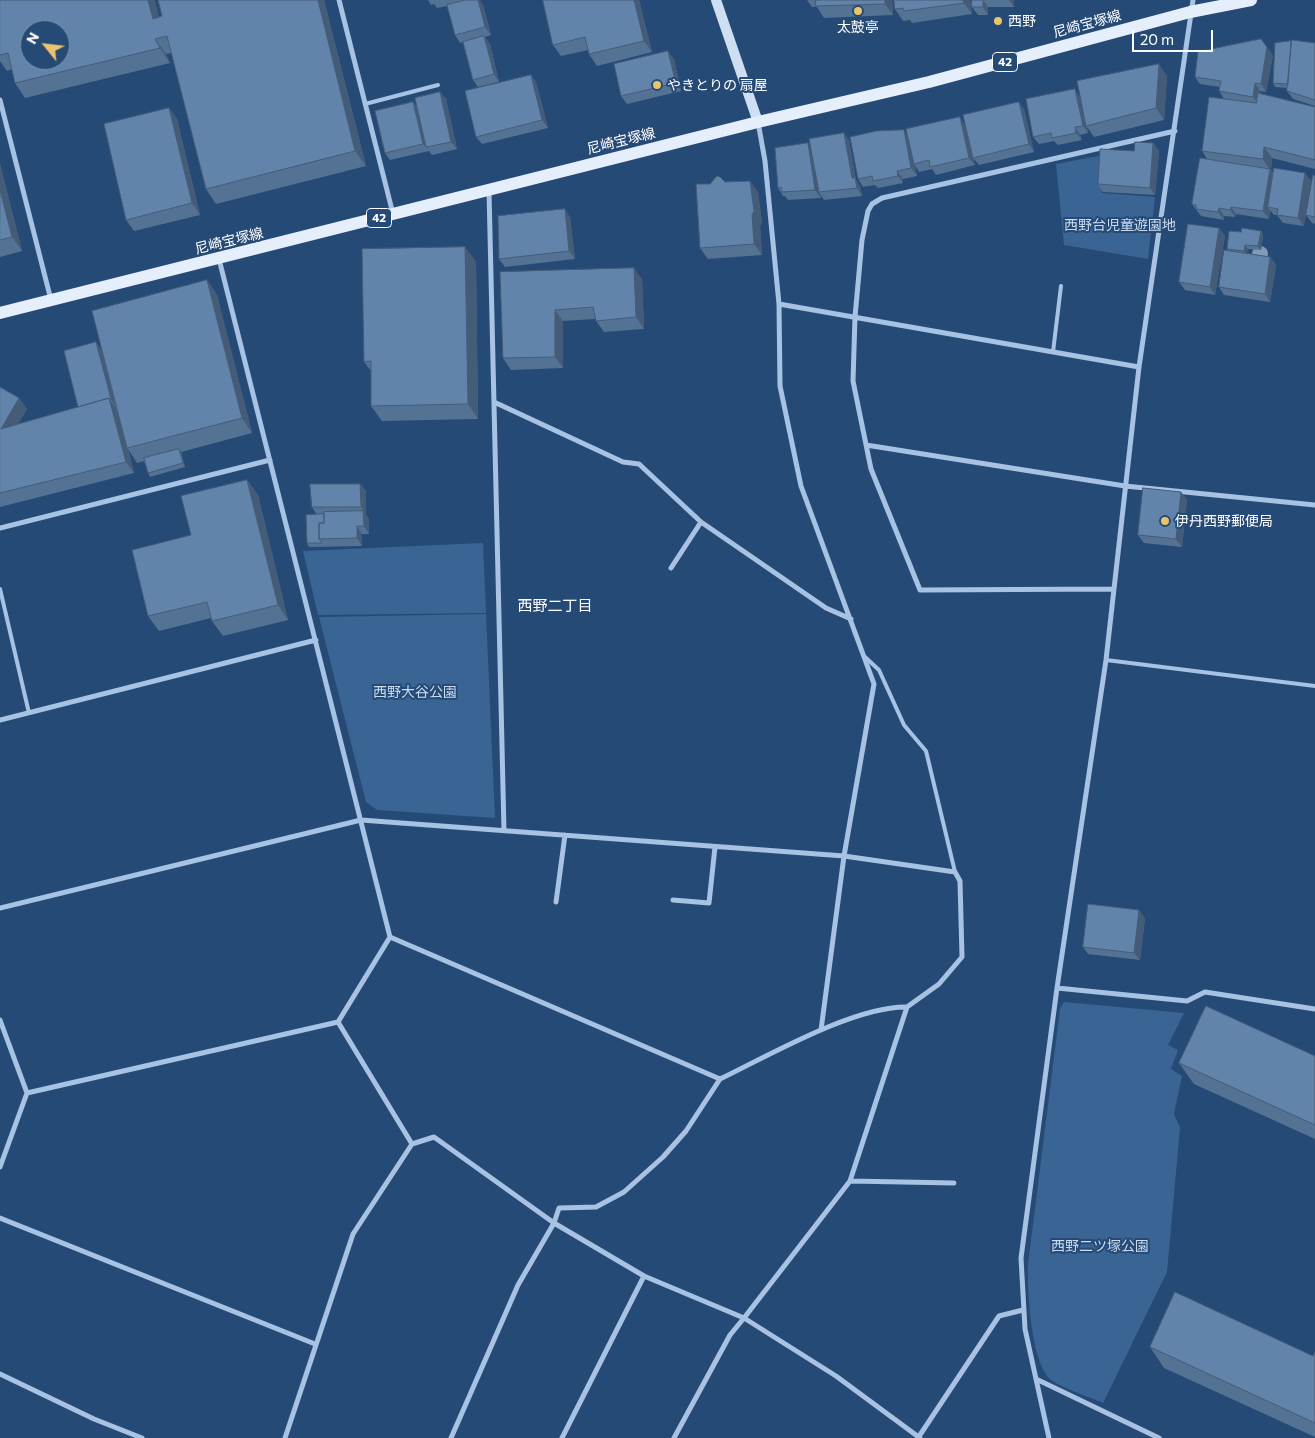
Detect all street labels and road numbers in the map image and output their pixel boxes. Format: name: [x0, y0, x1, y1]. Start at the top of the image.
street label: 尼崎宝塚線: [1051, 7, 1123, 41]
road number: 42: [992, 52, 1018, 72]
street label: 尼崎宝塚線: [585, 124, 657, 158]
road number: 42: [366, 208, 392, 228]
street label: 尼崎宝塚線: [193, 224, 265, 258]

